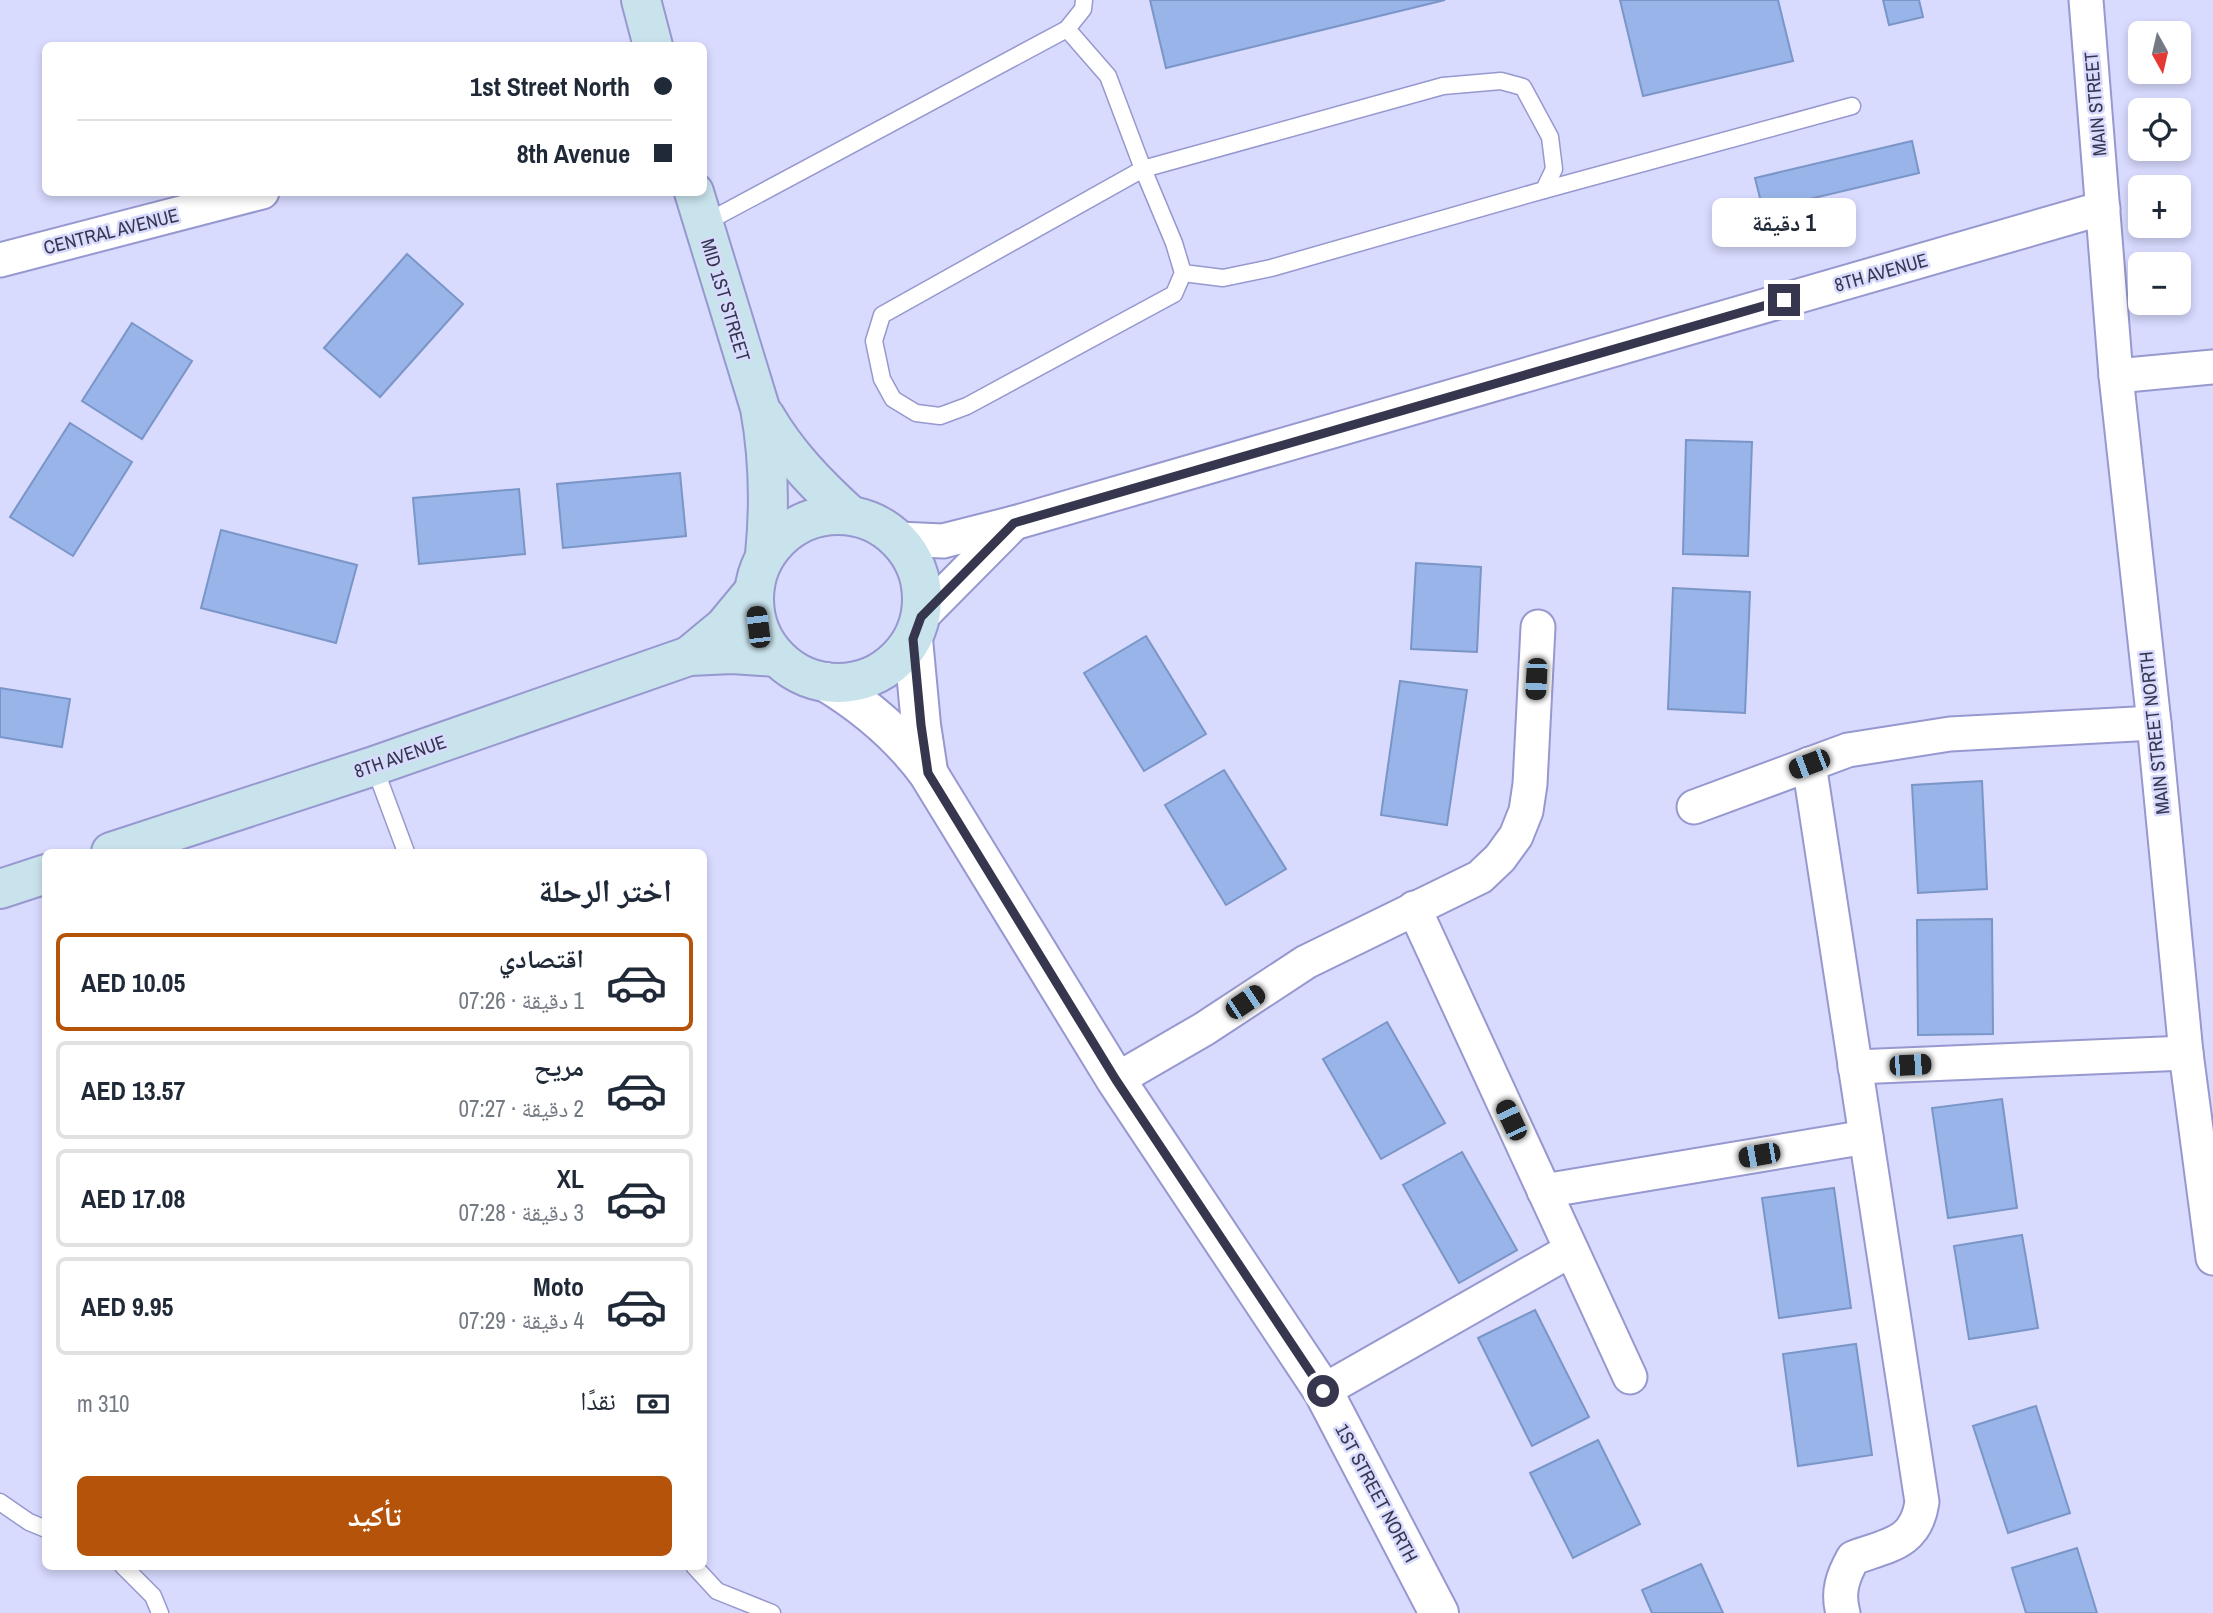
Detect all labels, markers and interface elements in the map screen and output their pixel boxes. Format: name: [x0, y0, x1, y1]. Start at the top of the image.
north arrow: [2128, 21, 2191, 84]
map controls: [2128, 21, 2191, 315]
street label: MAIN STREET: [2077, 50, 2113, 157]
text: 1st Street North: [470, 69, 630, 104]
button: locate: [2128, 98, 2191, 161]
text: 8th Avenue: [517, 136, 630, 171]
button: +: [2128, 175, 2191, 238]
callout: 1 دقيقة: [1712, 198, 1856, 247]
street label: CENTRAL AVENUE: [41, 202, 181, 260]
text: 1 دقيقة: [1752, 207, 1816, 238]
street label: MID 1ST STREET: [695, 235, 757, 365]
street label: 8TH AVENUE: [1831, 246, 1931, 298]
button: −: [2128, 252, 2191, 315]
route end: [1768, 284, 1800, 316]
car: [746, 605, 771, 649]
street label: MAIN STREET NORTH: [2133, 650, 2175, 816]
car: [1525, 657, 1548, 701]
street label: 8TH AVENUE: [350, 728, 450, 784]
car: [1786, 747, 1833, 781]
text: اختر الرحلة: [538, 869, 672, 912]
text: اقتصادي: [499, 941, 584, 976]
icon: car: [605, 951, 668, 1014]
text: AED 10.05: [81, 965, 185, 1000]
car: [1222, 982, 1269, 1022]
text: 1 دقيقة · 07:26: [459, 985, 584, 1016]
text: مريح: [534, 1049, 584, 1084]
car: [1889, 1053, 1932, 1077]
icon: car: [605, 1059, 668, 1122]
text: AED 13.57: [81, 1073, 185, 1108]
text: 2 دقيقة · 07:27: [459, 1093, 584, 1124]
car: [1493, 1097, 1530, 1143]
car: [1737, 1141, 1782, 1169]
text: XL: [557, 1161, 584, 1196]
icon: car: [605, 1167, 668, 1230]
text: AED 17.08: [81, 1181, 185, 1216]
text: 3 دقيقة · 07:28: [459, 1197, 584, 1228]
text: Moto: [533, 1269, 584, 1304]
icon: car: [605, 1275, 668, 1338]
text: AED 9.95: [81, 1289, 173, 1324]
text: 4 دقيقة · 07:29: [459, 1305, 584, 1336]
route start: [1307, 1375, 1339, 1407]
text: نقدًا: [580, 1383, 616, 1418]
icon: cash: [634, 1385, 672, 1423]
text: 310 m: [77, 1388, 129, 1419]
street label: 1ST STREET NORTH: [1330, 1419, 1424, 1567]
button: تأكيد: [77, 1476, 672, 1556]

